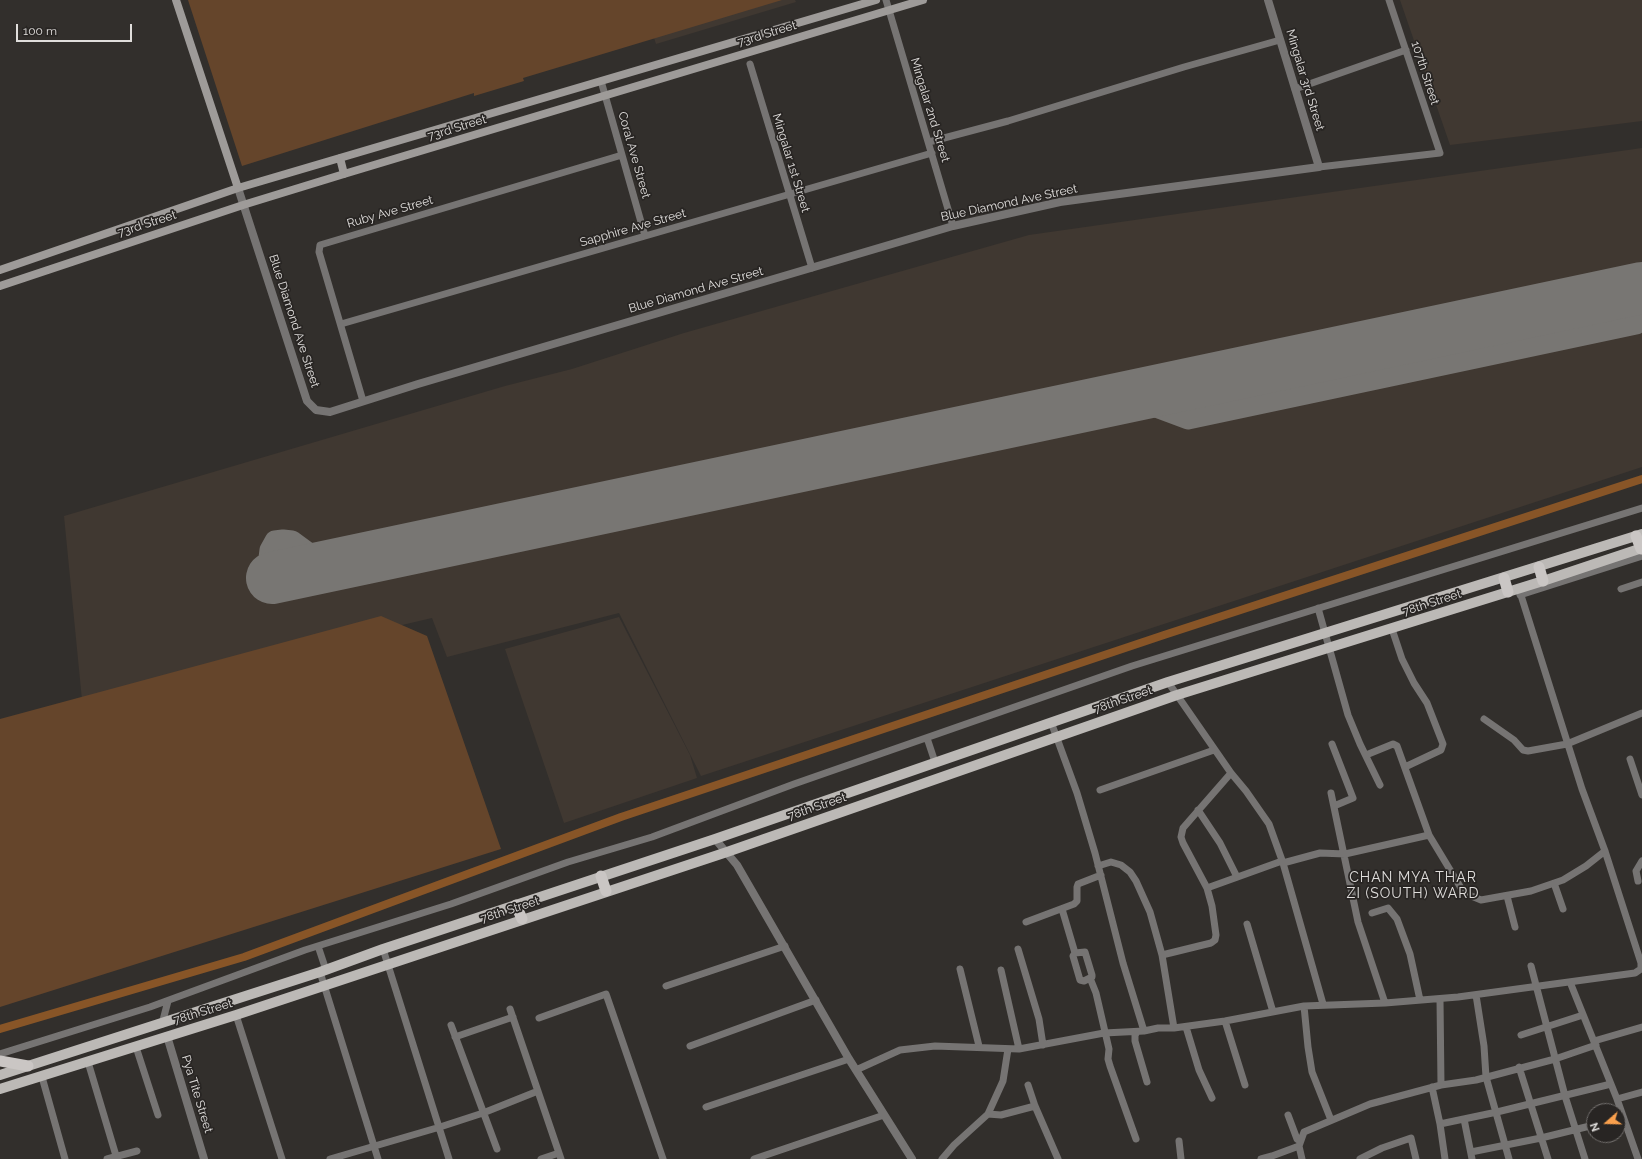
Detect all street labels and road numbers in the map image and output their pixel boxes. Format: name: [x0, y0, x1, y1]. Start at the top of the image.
street label: 73rd Street: [736, 18, 798, 50]
street label: Mingalar 3rd Street: [1283, 27, 1327, 133]
street label: 107th Street: [1408, 39, 1442, 107]
street label: Mingalar 2nd Street: [907, 56, 953, 164]
street label: Coral Ave Street: [615, 110, 653, 200]
street label: 73rd Street: [426, 112, 488, 144]
street label: Mingalar 1st Street: [769, 112, 813, 214]
street label: Blue Diamond Ave Street: [939, 181, 1079, 225]
street label: Ruby Ave Street: [345, 193, 435, 231]
street label: Sapphire Ave Street: [578, 206, 688, 250]
street label: 73rd Street: [116, 208, 178, 240]
street label: Blue Diamond Ave Street: [266, 253, 322, 389]
street label: Blue Diamond Ave Street: [627, 264, 765, 316]
street label: 78th Street: [1401, 587, 1463, 619]
street label: 78th Street: [1092, 683, 1154, 717]
street label: 78th Street: [786, 790, 848, 824]
street label: 78th Street: [479, 894, 541, 926]
street label: 78th Street: [172, 996, 234, 1028]
street label: Pya Tite Street: [178, 1053, 216, 1135]

